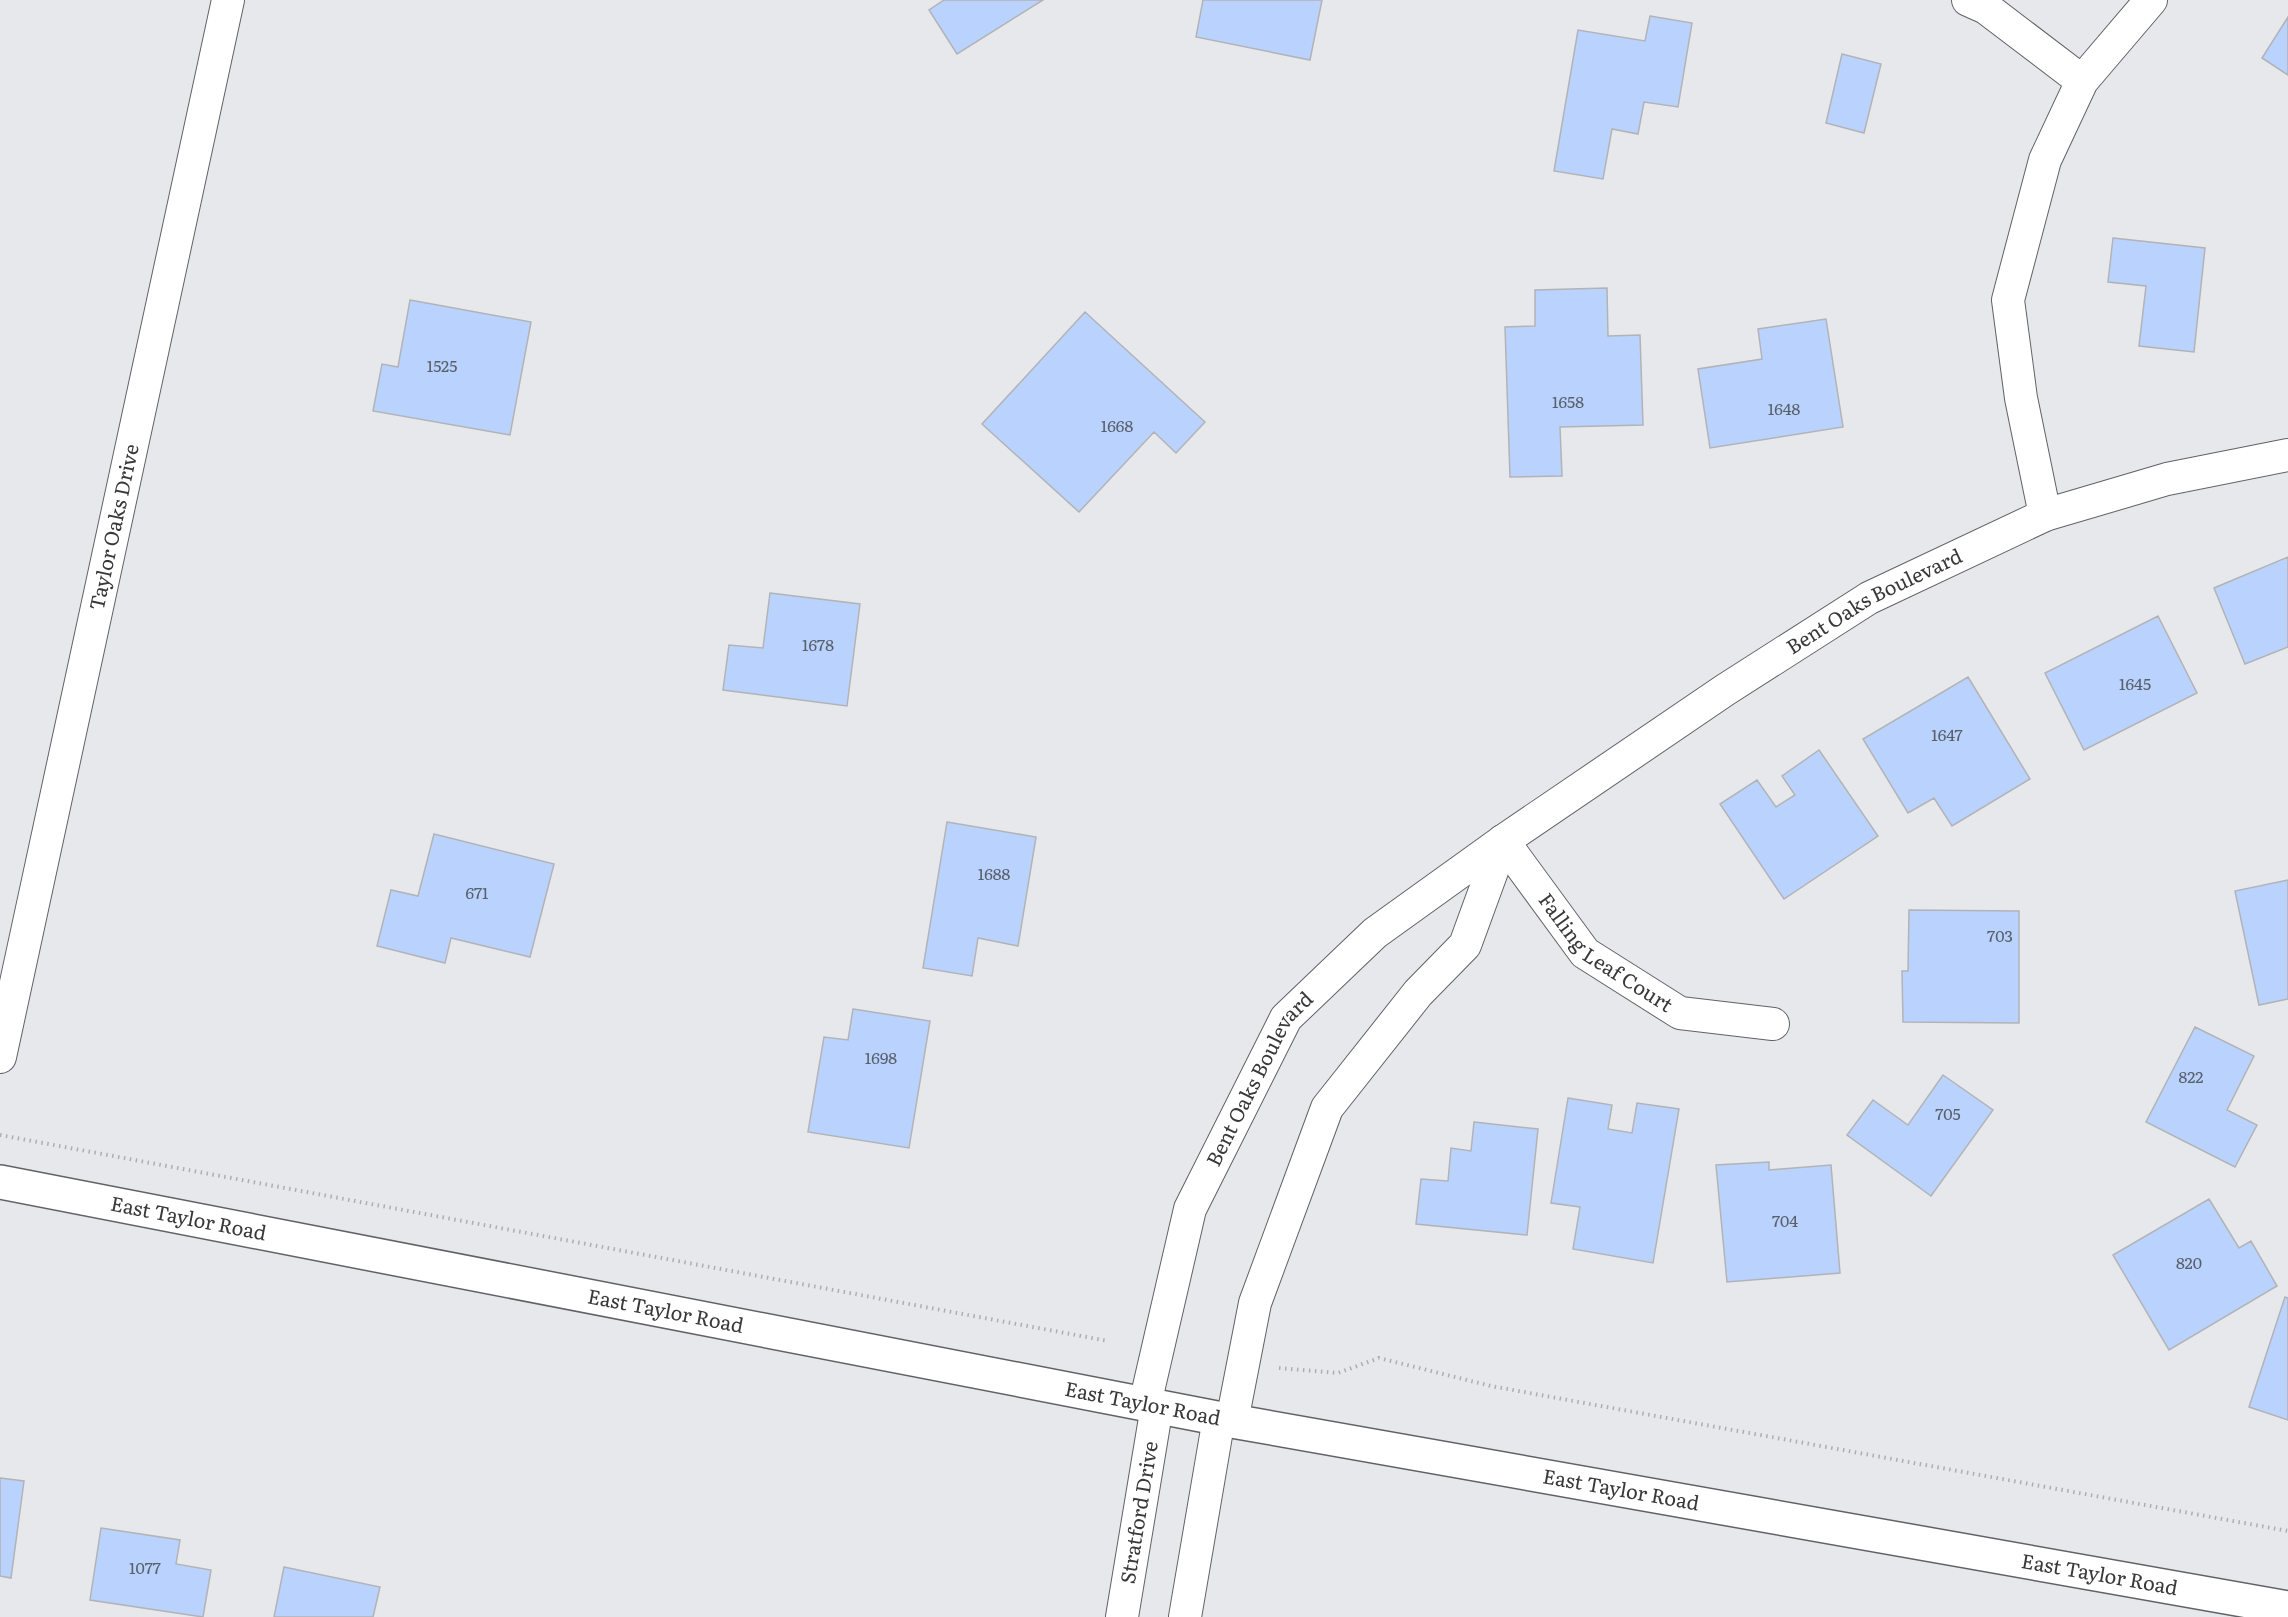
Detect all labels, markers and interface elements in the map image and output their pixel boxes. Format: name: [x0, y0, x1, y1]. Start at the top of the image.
house number: 1525: [427, 353, 457, 377]
house number: 1658: [1552, 389, 1584, 413]
house number: 1648: [1768, 396, 1801, 420]
house number: 1668: [1101, 413, 1133, 437]
street label: Taylor Oaks Drive: [80, 441, 145, 613]
street label: Bent Oaks Boulevard: [1779, 539, 1966, 660]
house number: 1678: [802, 632, 834, 656]
house number: 1645: [2119, 671, 2151, 695]
house number: 1647: [1931, 722, 1963, 746]
house number: 1688: [978, 861, 1011, 885]
house number: 671: [465, 880, 489, 904]
street label: Falling Leaf Court: [1533, 886, 1680, 1018]
house number: 703: [1987, 923, 2013, 947]
street label: Bent Oaks Boulevard: [1197, 983, 1319, 1171]
house number: 1698: [865, 1045, 897, 1069]
house number: 822: [2179, 1064, 2203, 1088]
house number: 705: [1935, 1101, 1961, 1125]
street label: East Taylor Road: [108, 1187, 269, 1246]
house number: 704: [1772, 1208, 1798, 1232]
house number: 820: [2176, 1250, 2202, 1274]
street label: East Taylor Road: [585, 1279, 747, 1339]
street label: East Taylor Road: [1063, 1372, 1224, 1432]
street label: Stratford Drive: [1111, 1438, 1164, 1586]
street label: East Taylor Road: [1541, 1459, 1702, 1516]
street label: East Taylor Road: [2019, 1544, 2180, 1601]
house number: 1077: [129, 1555, 161, 1579]

